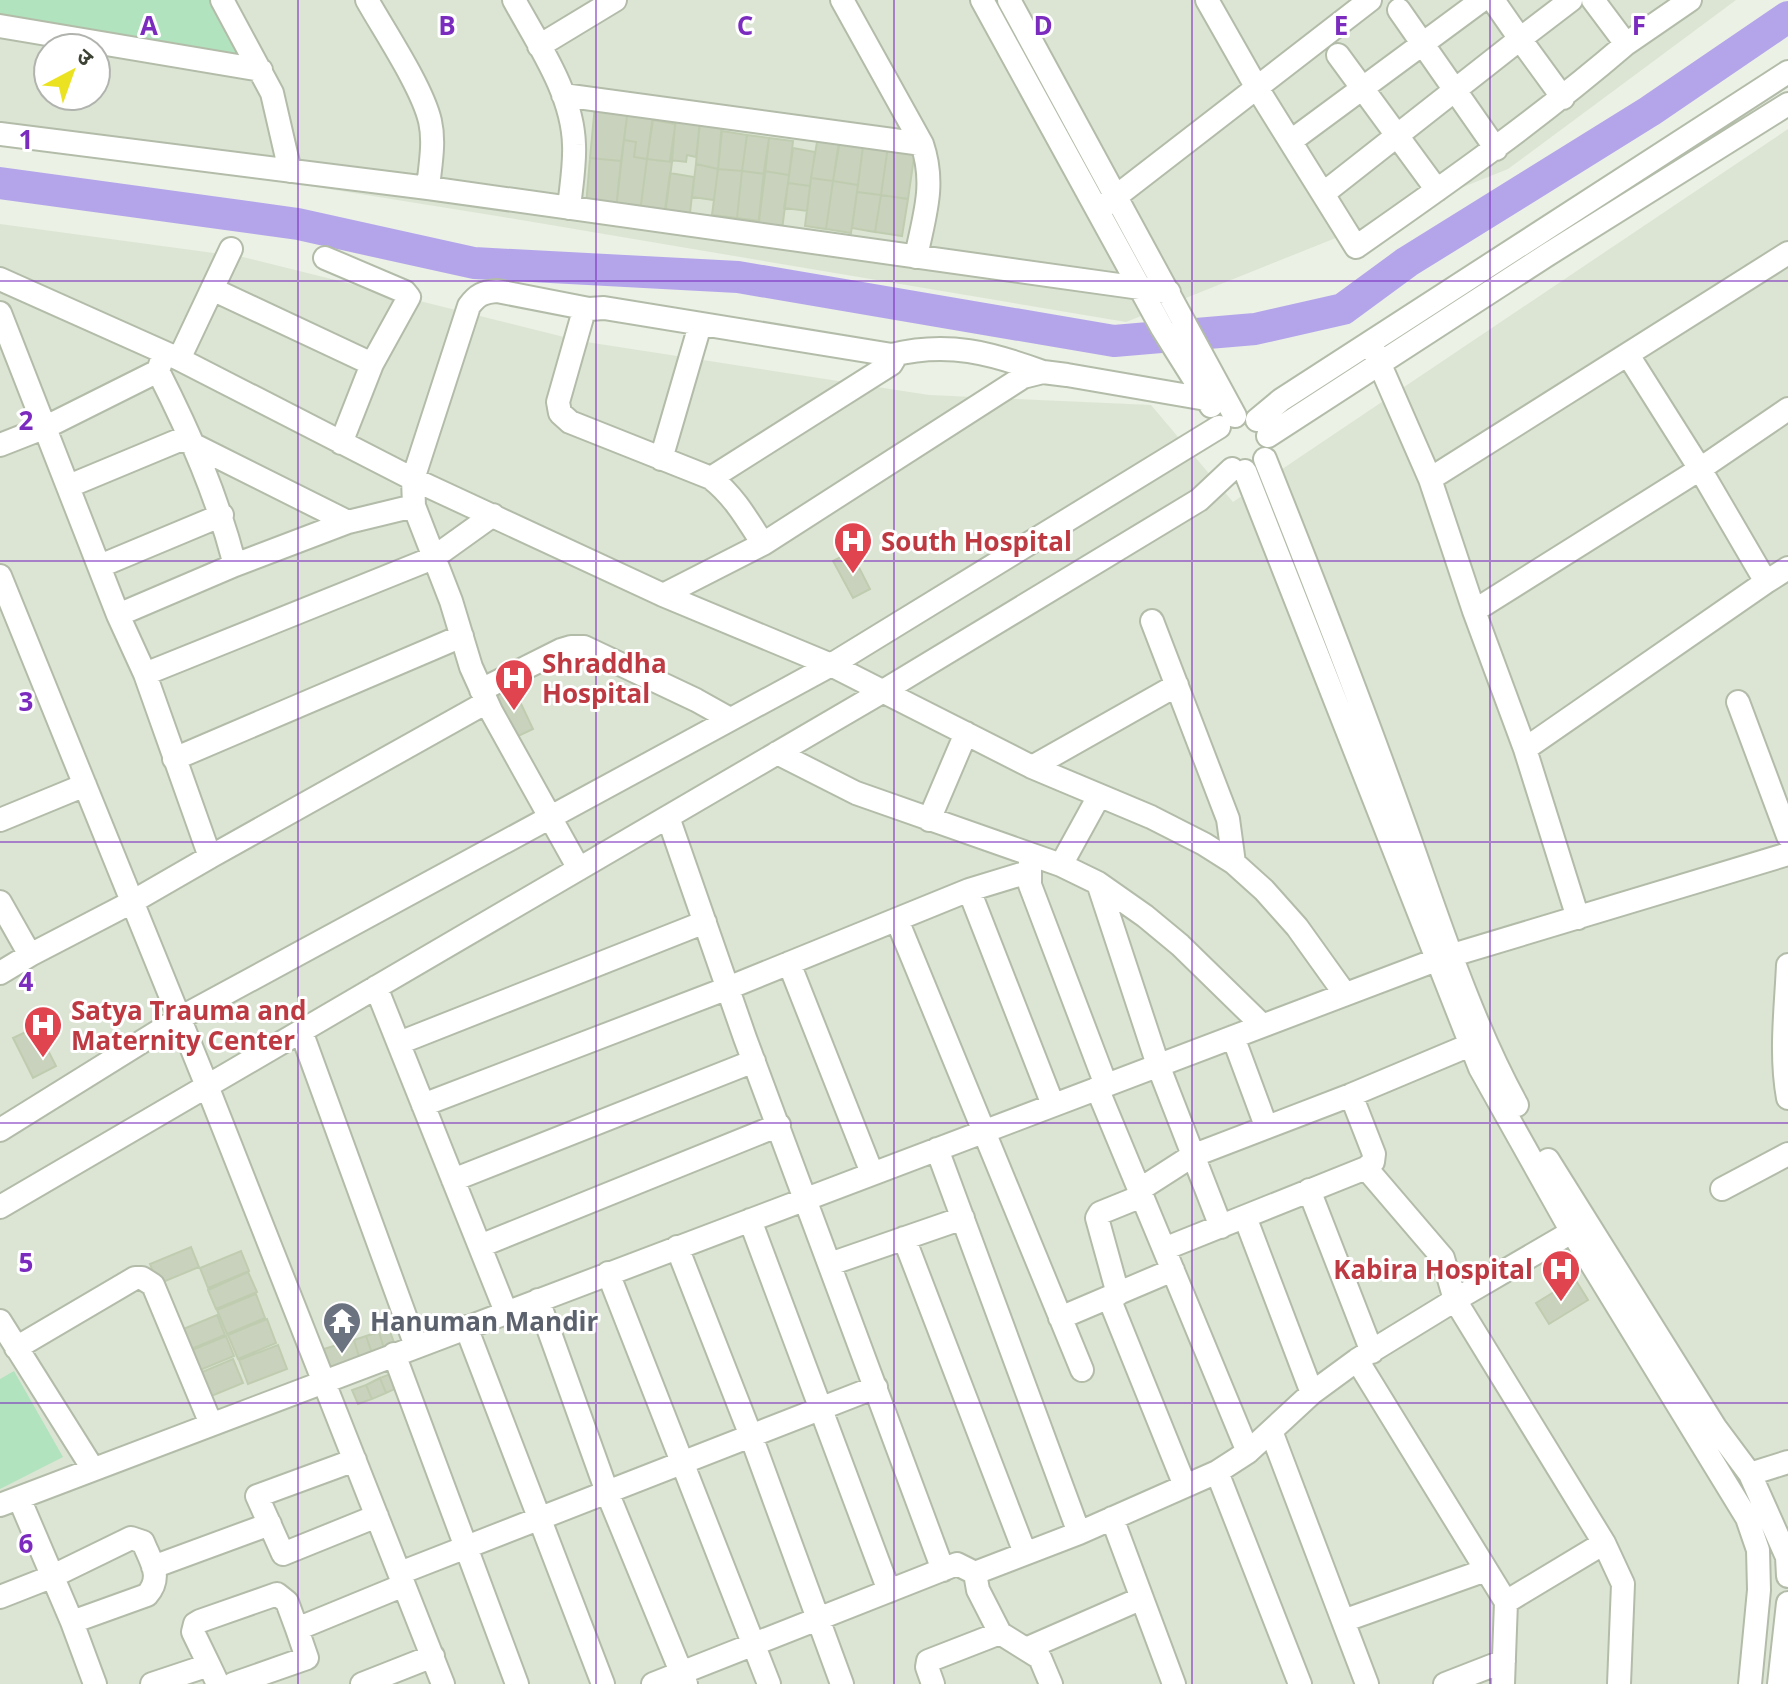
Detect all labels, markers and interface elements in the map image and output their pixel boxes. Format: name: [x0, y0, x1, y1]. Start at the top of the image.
text: A: [140, 7, 158, 43]
text: B: [438, 7, 456, 43]
text: C: [737, 7, 753, 43]
text: D: [1033, 7, 1053, 43]
text: E: [1334, 7, 1348, 43]
text: F: [1632, 7, 1646, 43]
north arrow: [32, 32, 112, 112]
text: उ: [71, 41, 101, 72]
text: 1: [19, 121, 33, 157]
text: 2: [19, 402, 34, 438]
hospital icon: South Hospital: [832, 520, 874, 575]
place label: South Hospital: [881, 523, 1072, 559]
place label: Shraddha Hospital: [542, 645, 667, 711]
hospital icon: Shraddha Hospital: [493, 657, 535, 712]
text: 3: [19, 683, 33, 719]
text: 4: [19, 963, 34, 999]
place label: Satya Trauma and Maternity Center: [71, 992, 306, 1058]
hospital icon: Satya Trauma and Maternity Center: [22, 1004, 64, 1059]
text: 5: [19, 1244, 33, 1280]
hospital icon: Kabira Hospital: [1540, 1248, 1582, 1303]
place label: Kabira Hospital: [1333, 1251, 1533, 1287]
temple icon: Hanuman Mandir: [321, 1300, 363, 1355]
place label: Hanuman Mandir: [370, 1303, 599, 1339]
text: 6: [19, 1525, 34, 1561]

